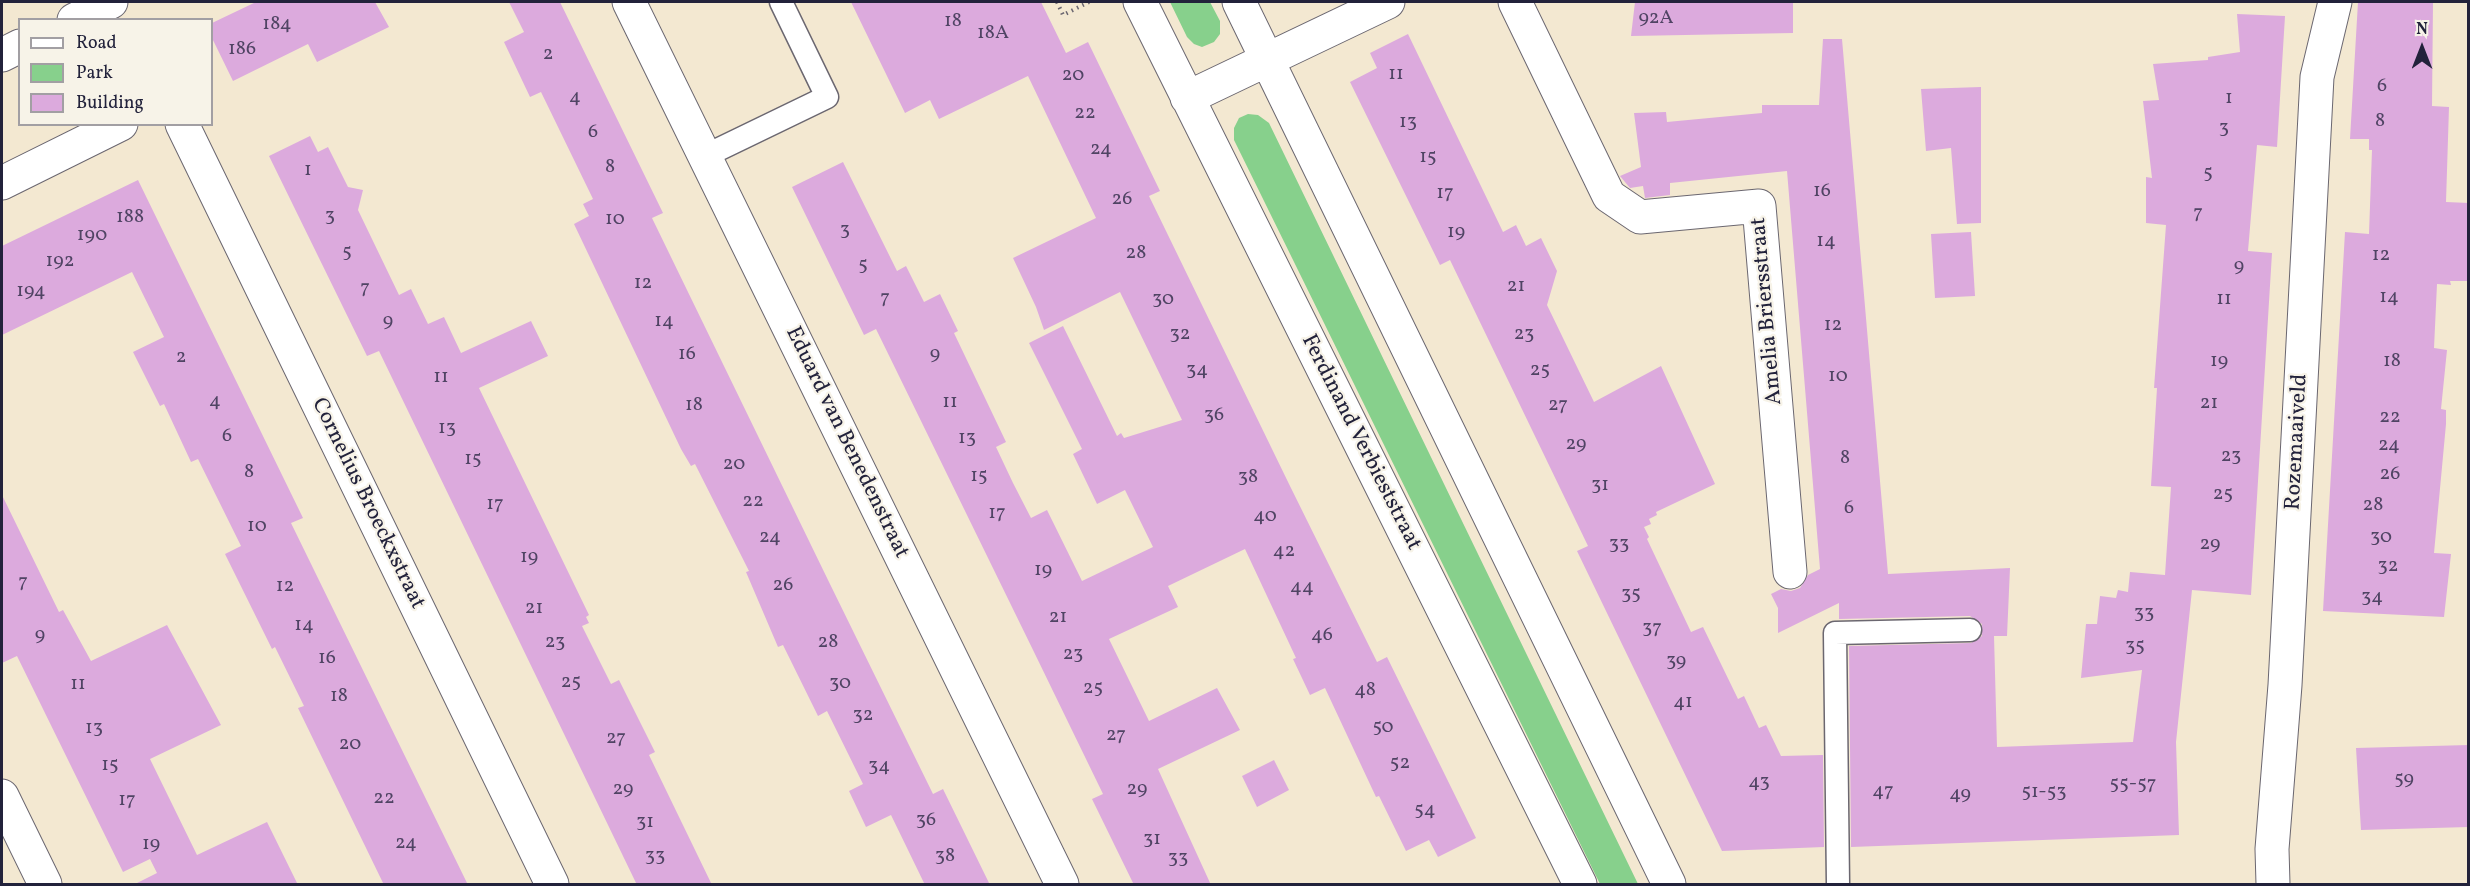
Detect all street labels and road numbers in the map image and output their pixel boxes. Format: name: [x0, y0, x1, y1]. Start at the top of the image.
street label: Amelia Briersstraat: [1747, 216, 1789, 406]
street label: Eduard van Benedenstraat: [778, 323, 914, 563]
street label: Ferdinand Verbieststraat: [1294, 331, 1426, 555]
street label: Rozemaaiveld: [2281, 373, 2315, 511]
street label: Cornelius Broeckxstraat: [304, 394, 430, 614]

